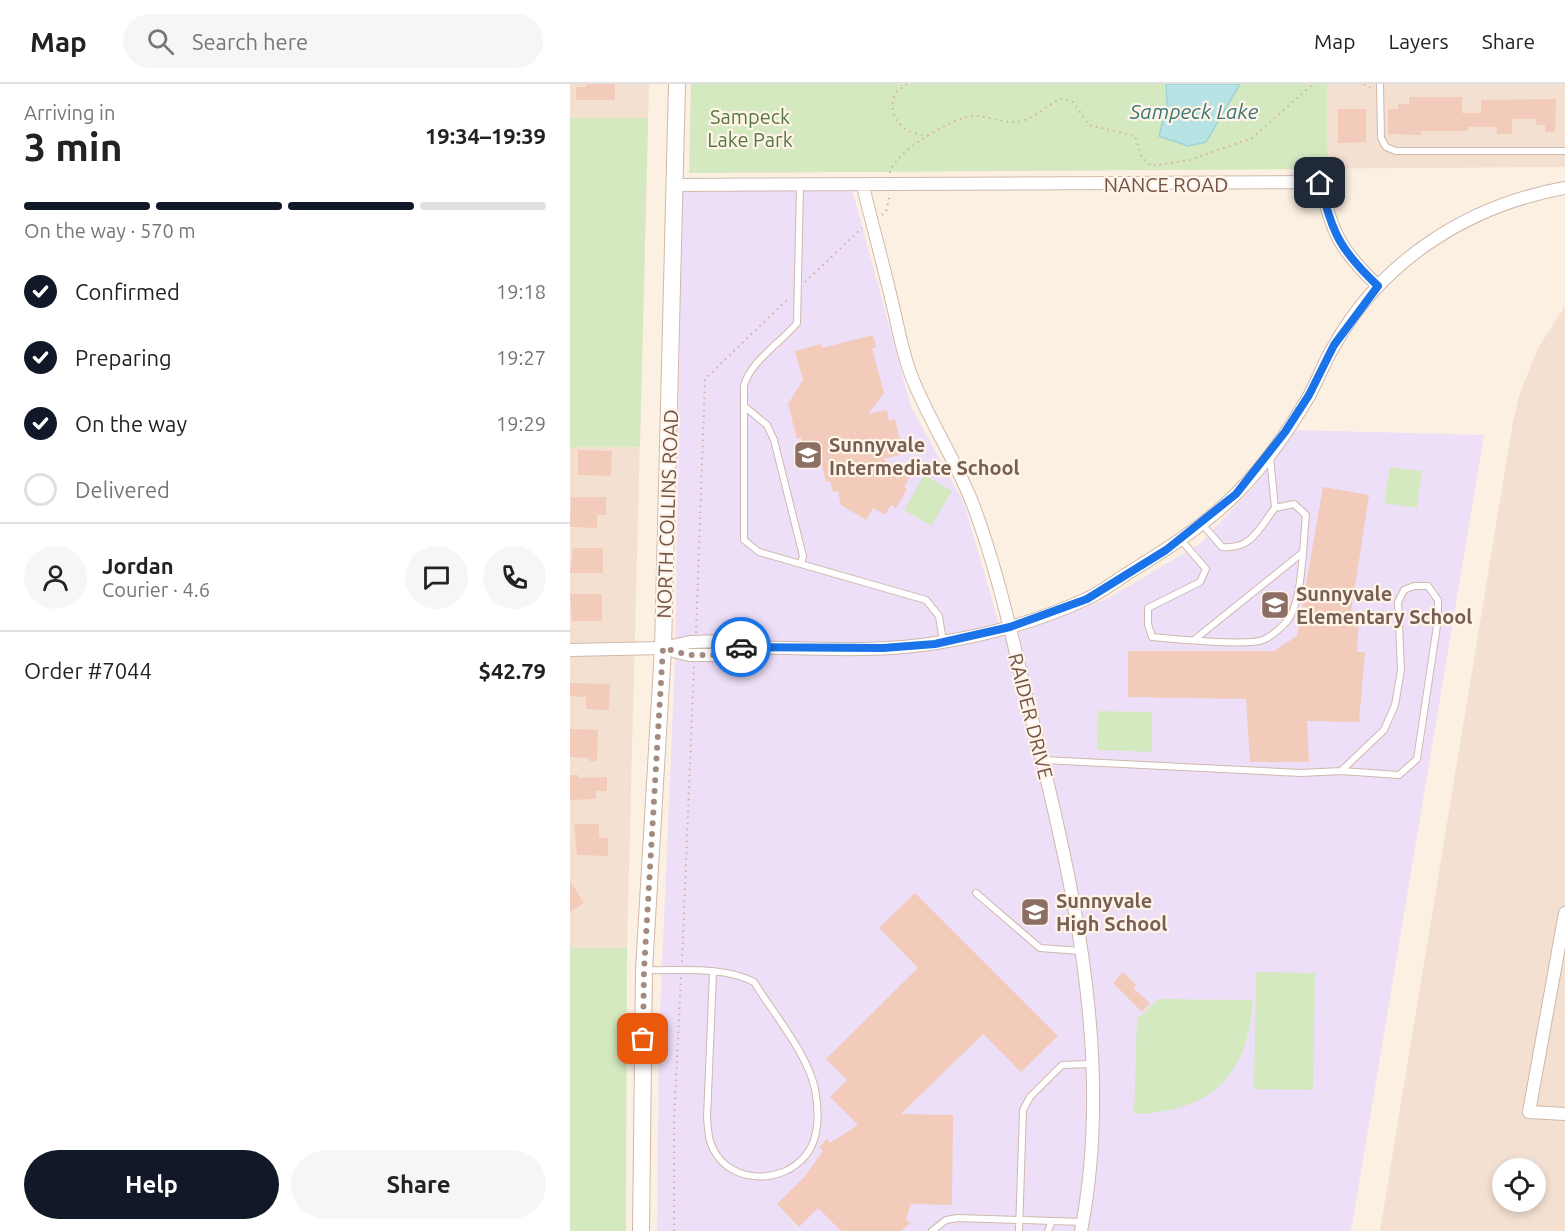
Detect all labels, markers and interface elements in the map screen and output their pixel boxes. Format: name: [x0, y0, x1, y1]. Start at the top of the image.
search box: [123, 14, 543, 68]
icon: search: [144, 25, 177, 58]
text: Map: [30, 26, 87, 57]
text: Search here: [192, 29, 308, 54]
text: Map: [1314, 29, 1355, 53]
text: Layers: [1388, 29, 1449, 53]
text: Share: [1482, 29, 1535, 53]
water label: Sampeck Lake: [1129, 99, 1259, 123]
text: Arriving in: [24, 101, 115, 124]
park label: Sampeck Lake Park: [707, 105, 793, 151]
text: 19:34–19:39: [425, 123, 546, 148]
text: 3 min: [24, 125, 123, 168]
pin: [1294, 157, 1345, 208]
icon: home: [1303, 166, 1336, 199]
street label: NANCE ROAD: [1104, 173, 1228, 196]
text: On the way · 570 m: [24, 219, 196, 242]
icon: check: [24, 275, 57, 308]
text: Confirmed: [75, 279, 180, 304]
text: 19:18: [496, 280, 546, 303]
icon: check: [24, 341, 57, 374]
text: Preparing: [75, 345, 172, 370]
text: 19:27: [496, 346, 546, 369]
icon: check: [24, 407, 57, 440]
street label: NORTH COLLINS ROAD: [652, 409, 682, 619]
text: On the way: [75, 411, 187, 436]
text: 19:29: [496, 412, 546, 435]
place label: Sunnyvale Intermediate School: [829, 433, 1020, 479]
school or university icon: Sunnyvale Intermediate School: [792, 439, 824, 471]
text: Delivered: [75, 477, 170, 502]
button: person: [24, 546, 87, 609]
button: chat: [405, 546, 468, 609]
button: phone: [483, 546, 546, 609]
text: Jordan: [102, 553, 174, 578]
text: Courier · 4.6: [102, 578, 210, 601]
place label: Sunnyvale Elementary School: [1296, 582, 1472, 628]
school or university icon: Sunnyvale Elementary School: [1259, 589, 1291, 621]
courier: [711, 617, 771, 677]
icon: car: [725, 631, 758, 664]
street label: RAIDER DRIVE: [1004, 651, 1058, 781]
text: Order #7044: [24, 658, 152, 683]
text: $42.79: [479, 658, 546, 683]
place label: Sunnyvale High School: [1056, 889, 1167, 935]
school or university icon: Sunnyvale High School: [1019, 896, 1051, 928]
pin: [617, 1013, 668, 1064]
icon: bag: [626, 1022, 659, 1055]
button: Help: [24, 1150, 279, 1219]
button: Share: [291, 1150, 546, 1219]
map controls: [1492, 1158, 1546, 1212]
button: locate: [1492, 1158, 1546, 1212]

